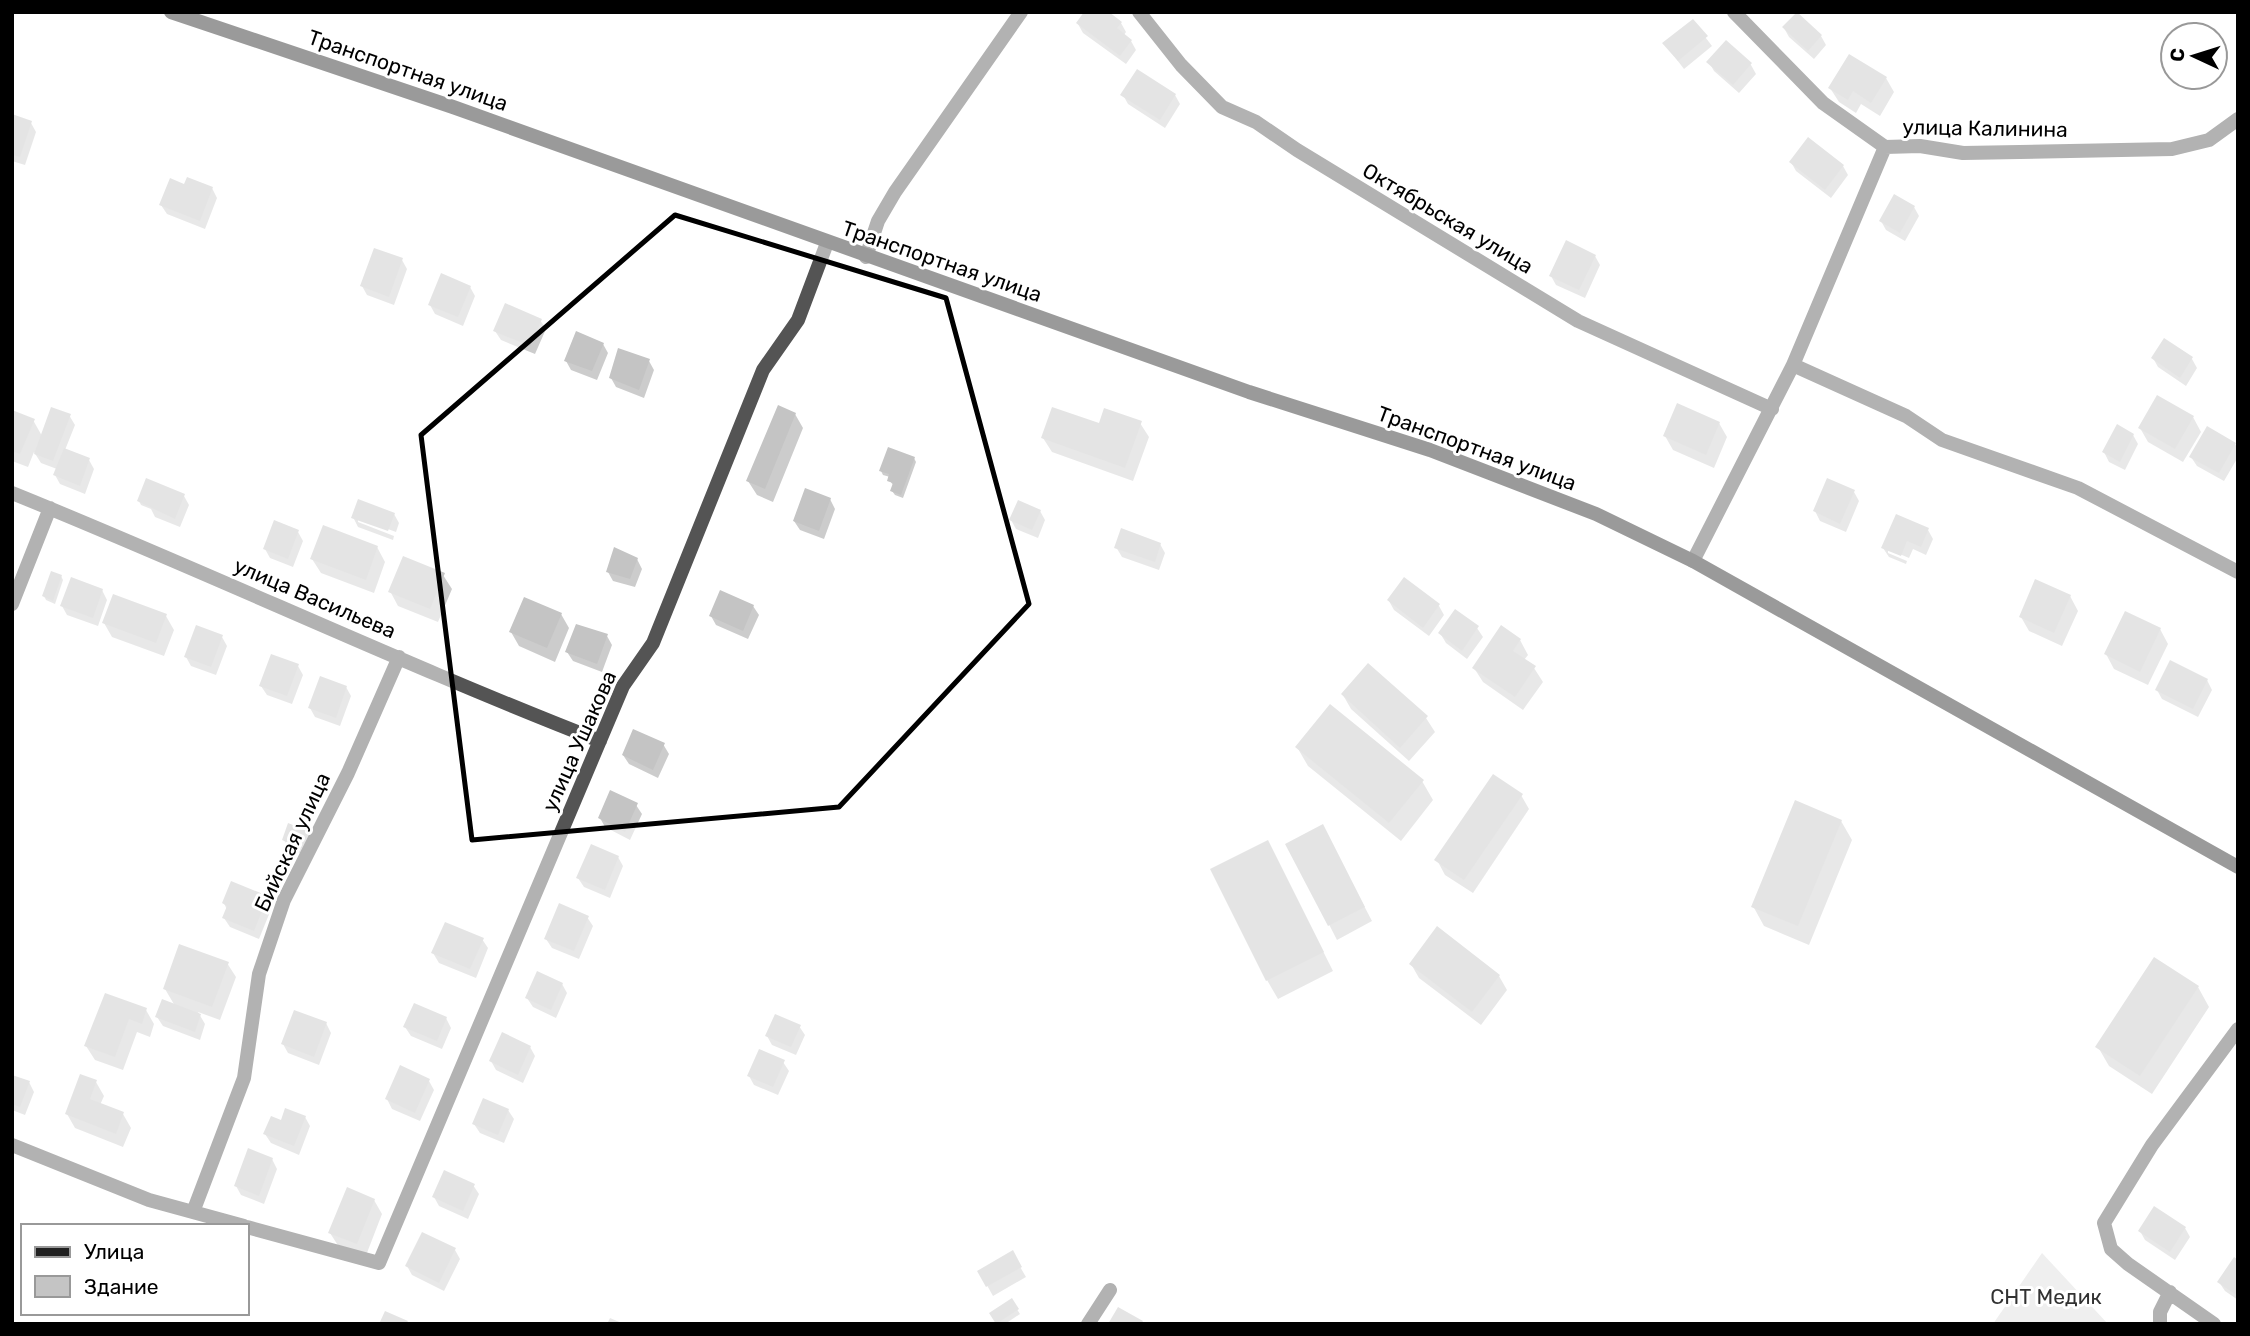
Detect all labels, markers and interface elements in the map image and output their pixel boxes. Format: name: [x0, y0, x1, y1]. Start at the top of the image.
north arrow: [2159, 21, 2229, 91]
street label: Транспортная улица: [305, 24, 511, 116]
text: С: [2166, 47, 2189, 62]
street label: улица Калинина: [1902, 114, 2068, 142]
street label: Октябрьская улица: [1358, 157, 1538, 279]
street label: Транспортная улица: [839, 215, 1045, 307]
street label: Транспортная улица: [1374, 400, 1580, 496]
street label: улица Васильева: [230, 553, 400, 643]
street label: улица Ушакова: [537, 667, 621, 815]
street label: Бийская улица: [249, 769, 335, 915]
legend: [21, 1224, 248, 1315]
text: Улица: [84, 1239, 144, 1264]
text: Здание: [84, 1274, 159, 1299]
park label: СНТ Медик: [1990, 1284, 2102, 1309]

